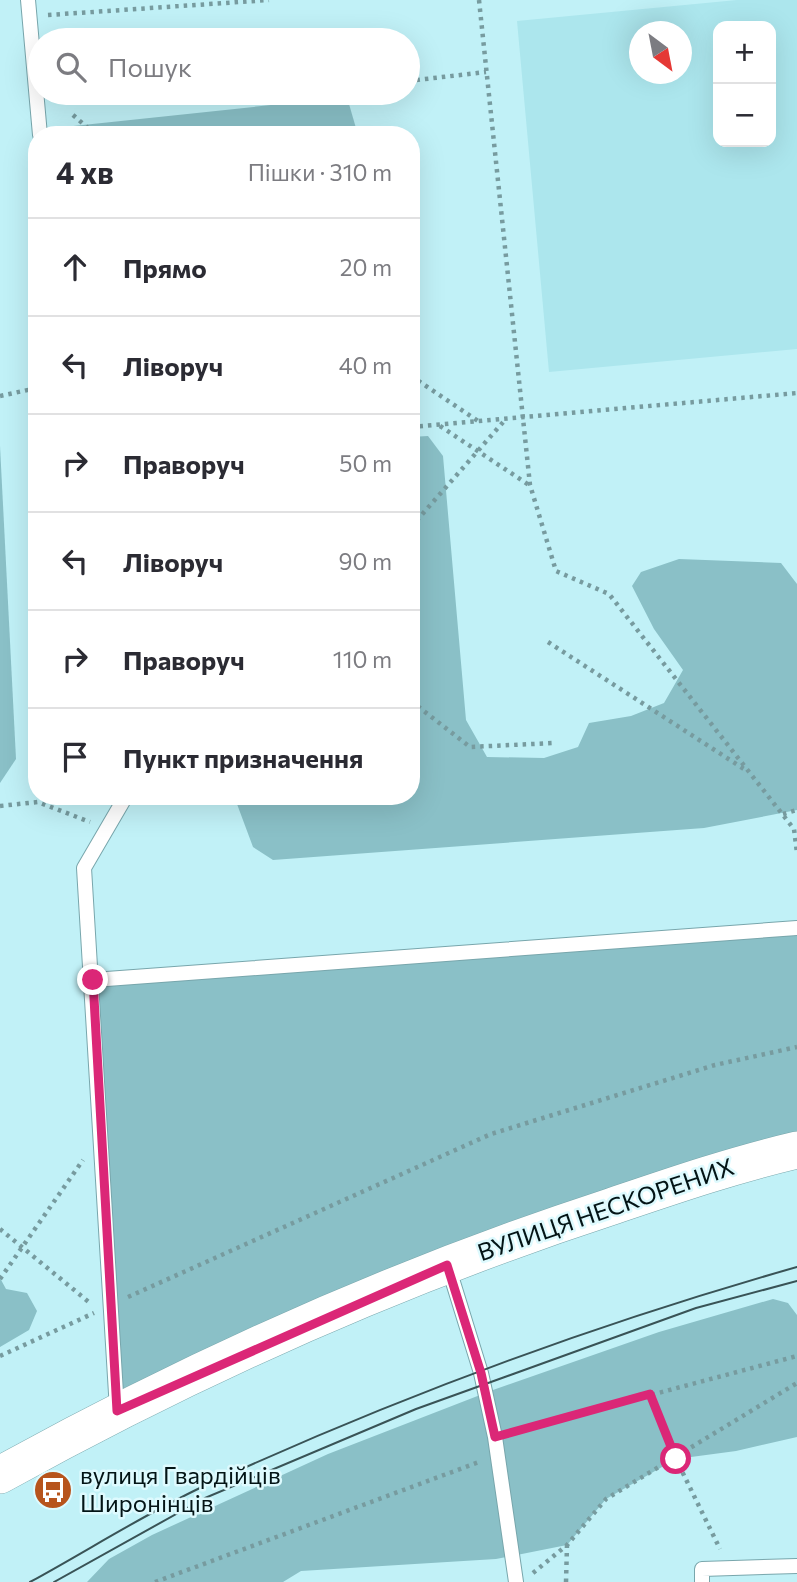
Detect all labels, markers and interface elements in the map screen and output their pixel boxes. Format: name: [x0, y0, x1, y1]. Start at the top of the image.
north arrow: [629, 21, 692, 84]
map controls: [713, 21, 776, 147]
button: +: [713, 21, 776, 84]
search box: [28, 28, 420, 105]
icon: search: [52, 48, 90, 86]
text: Пошук: [108, 51, 192, 82]
button: −: [713, 84, 776, 147]
text: 4 хв: [56, 153, 114, 190]
text: Пішки · 310 m: [248, 158, 392, 186]
icon: ahead: [56, 248, 94, 286]
text: Прямо: [123, 252, 207, 283]
text: 20 m: [340, 253, 392, 281]
icon: left: [56, 346, 94, 384]
text: Ліворуч: [123, 350, 223, 381]
text: 40 m: [339, 351, 392, 379]
icon: right: [56, 444, 94, 482]
text: Праворуч: [123, 448, 245, 479]
text: 50 m: [339, 449, 392, 477]
icon: left: [56, 542, 94, 580]
text: Ліворуч: [123, 546, 223, 577]
text: 90 m: [339, 547, 392, 575]
icon: right: [56, 640, 94, 678]
text: Праворуч: [123, 644, 245, 675]
text: 110 m: [333, 645, 392, 673]
icon: arrive: [56, 738, 94, 776]
text: Пункт призначення: [123, 742, 363, 773]
route end: [77, 964, 108, 995]
street label: ВУЛИЦЯ НЕСКОРЕНИХ: [473, 1151, 738, 1266]
route start: [660, 1443, 691, 1474]
place label: вулиця Гвардійців Широнінців: [80, 1460, 281, 1517]
bus stop icon: вулиця Гвардійців Широнінців: [32, 1469, 74, 1511]

